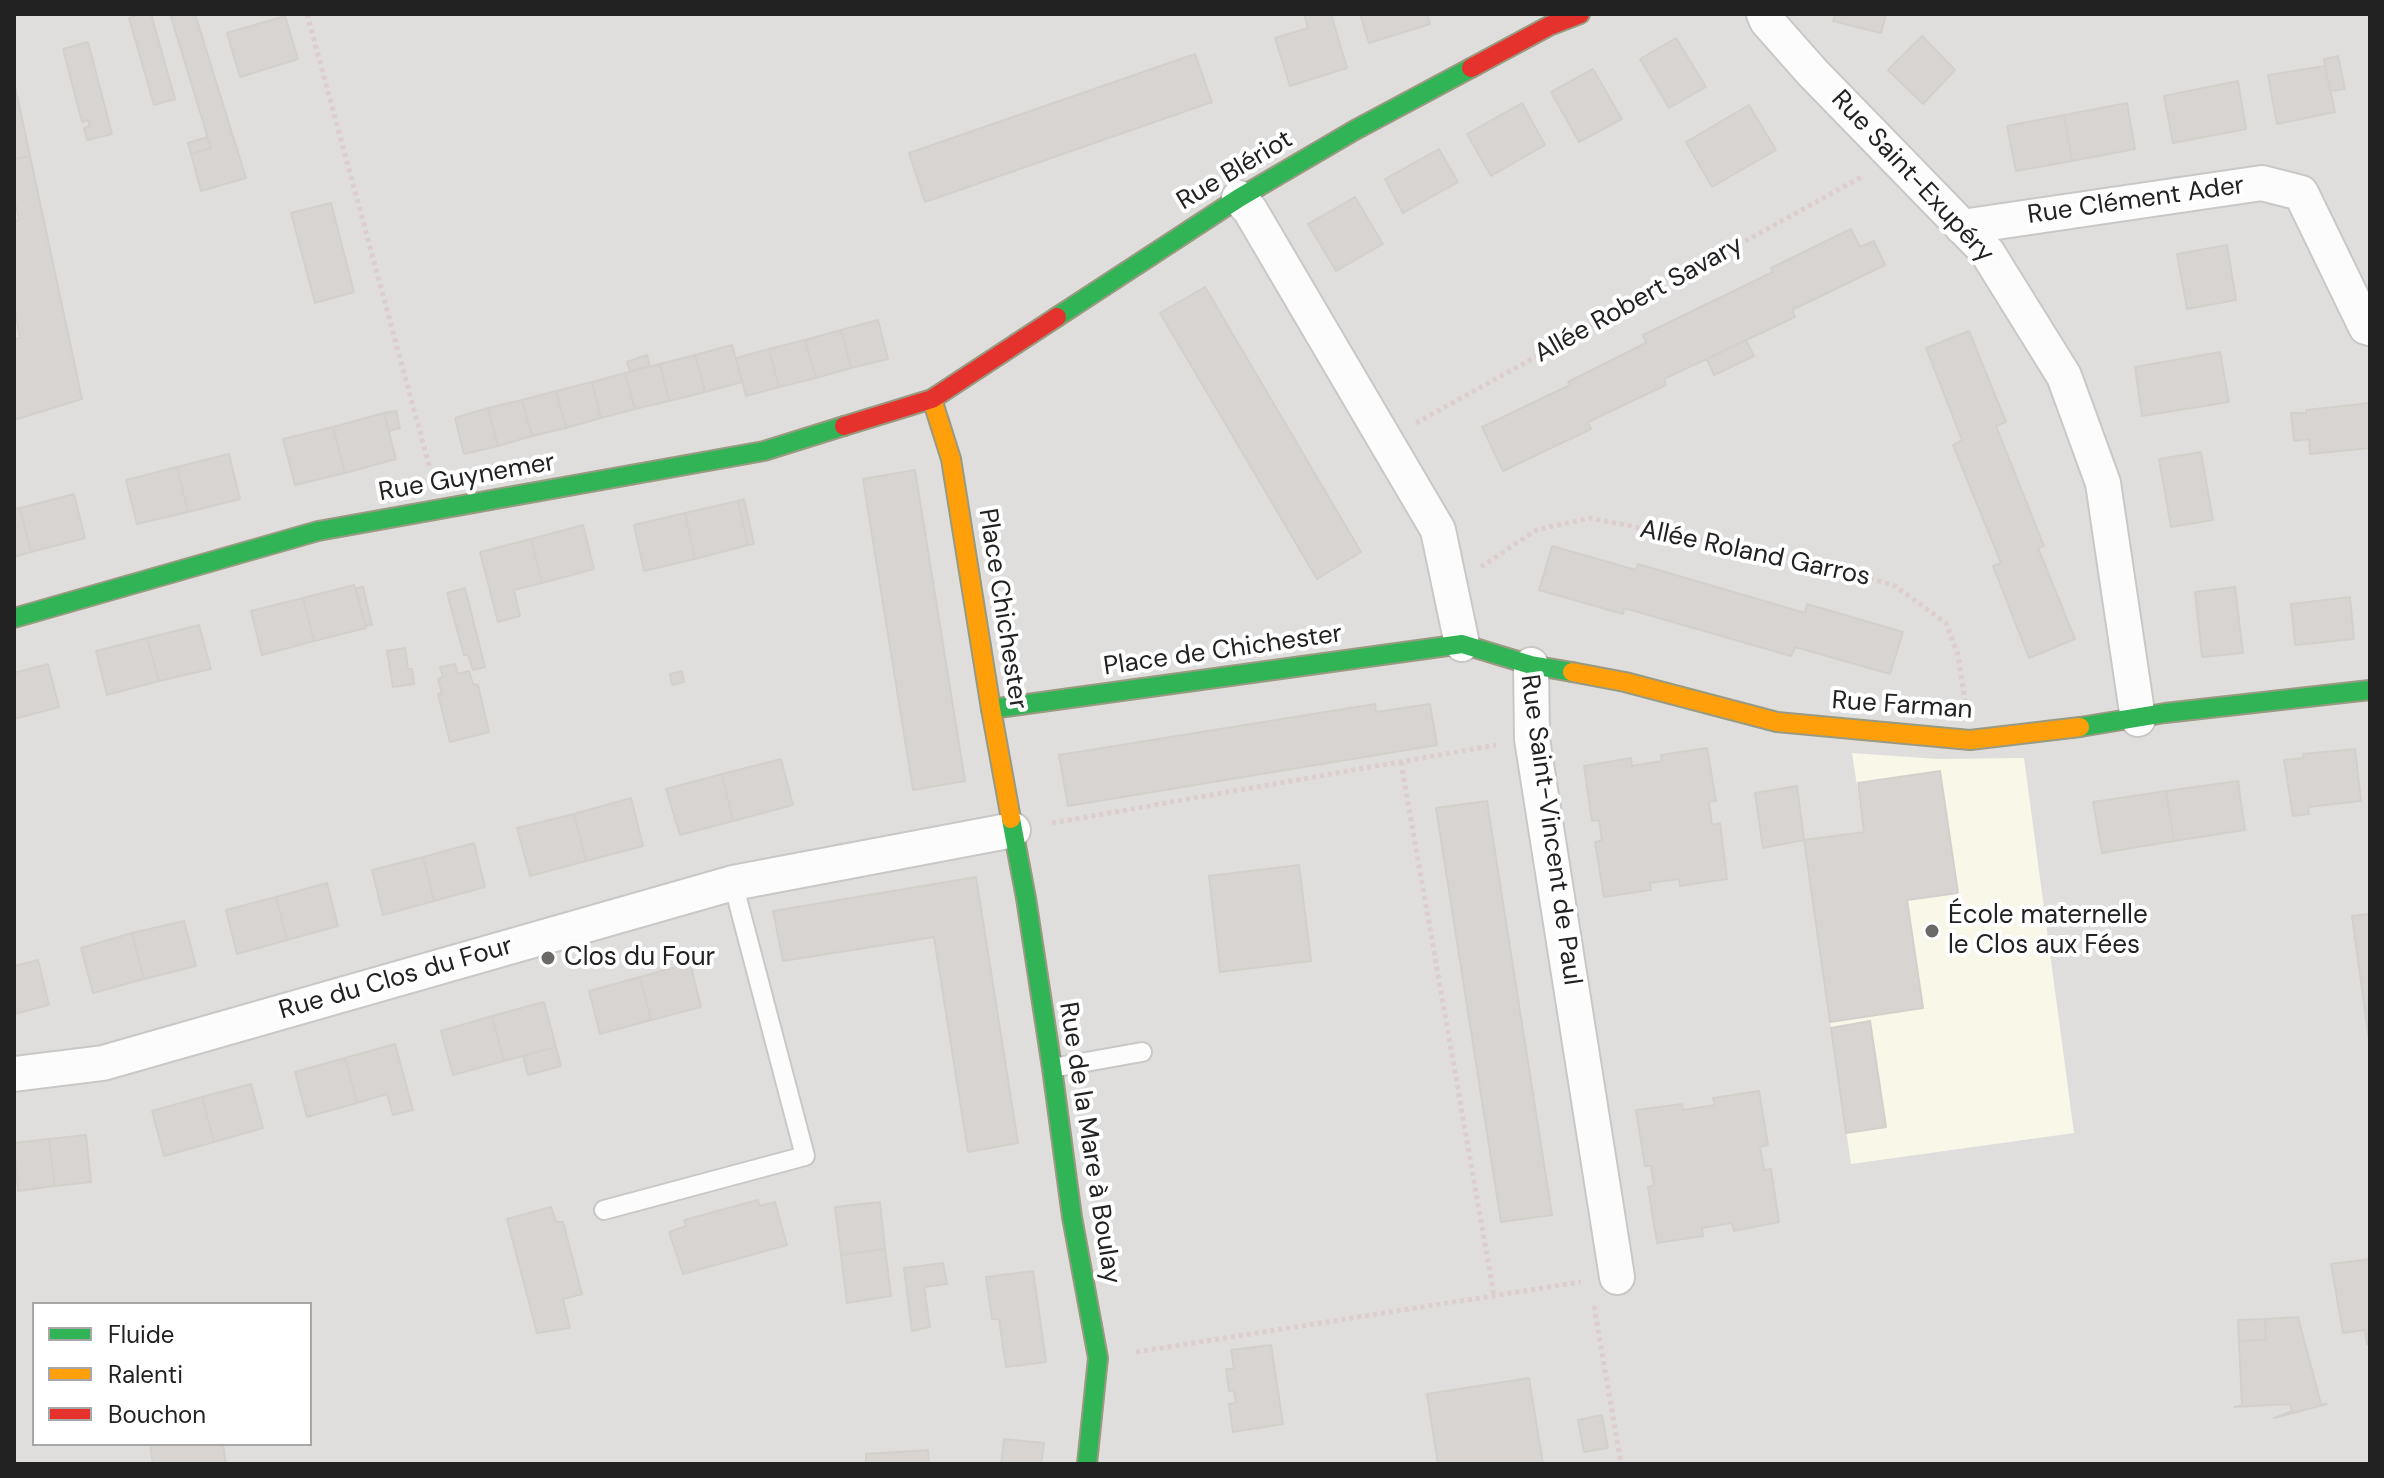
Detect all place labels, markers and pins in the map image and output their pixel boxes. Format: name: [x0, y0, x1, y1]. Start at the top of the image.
place label: École maternelle le Clos aux Fées: [1948, 900, 2148, 962]
marker: École maternelle le Clos aux Fées: [1923, 922, 1941, 940]
place label: Clos du Four: [564, 942, 715, 974]
marker: Clos du Four: [539, 949, 557, 967]

